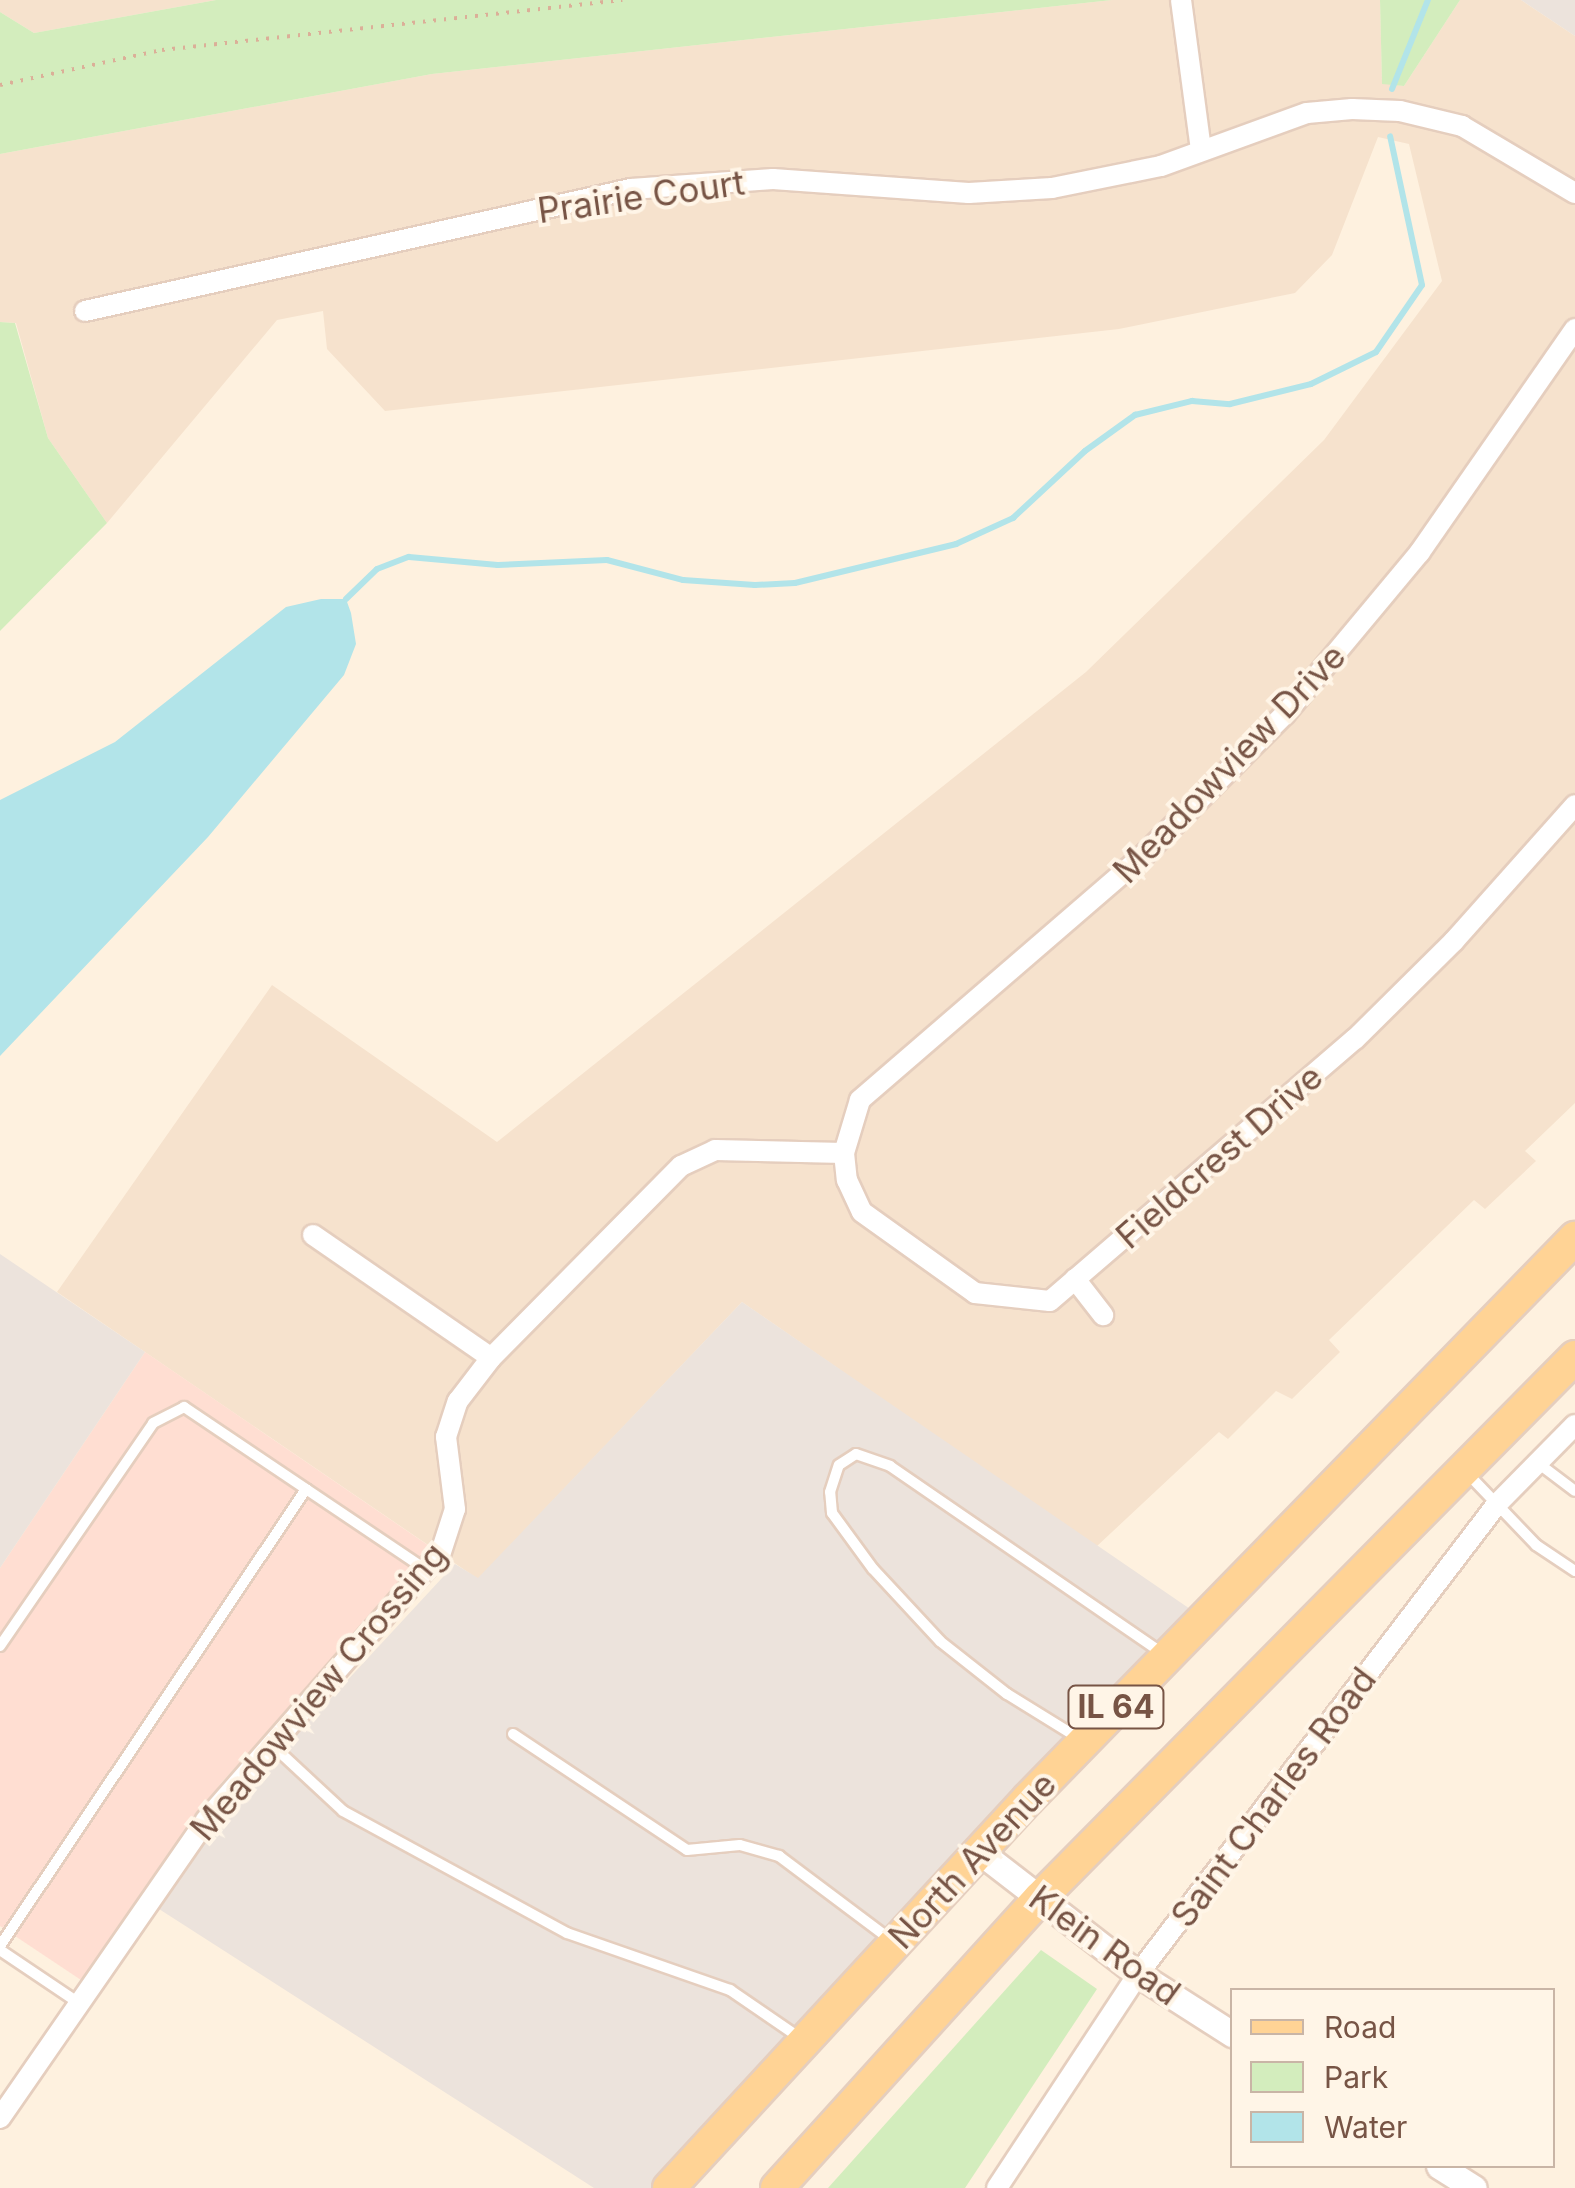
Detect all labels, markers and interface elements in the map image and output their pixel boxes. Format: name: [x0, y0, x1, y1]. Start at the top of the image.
street label: Prairie Court: [535, 161, 747, 231]
street label: Meadowview Drive: [1104, 635, 1354, 891]
street label: Fieldcrest Drive: [1107, 1055, 1331, 1257]
street label: Meadowview Crossing: [181, 1534, 455, 1848]
street label: Saint Charles Road: [1162, 1659, 1384, 1935]
road number: IL 64: [1066, 1680, 1166, 1734]
street label: North Avenue: [880, 1763, 1064, 1957]
street label: Klein Road: [1022, 1876, 1188, 2014]
legend: [1230, 1988, 1555, 2168]
text: Road: [1324, 2009, 1396, 2045]
text: Park: [1324, 2059, 1388, 2095]
text: Water: [1324, 2109, 1407, 2145]

